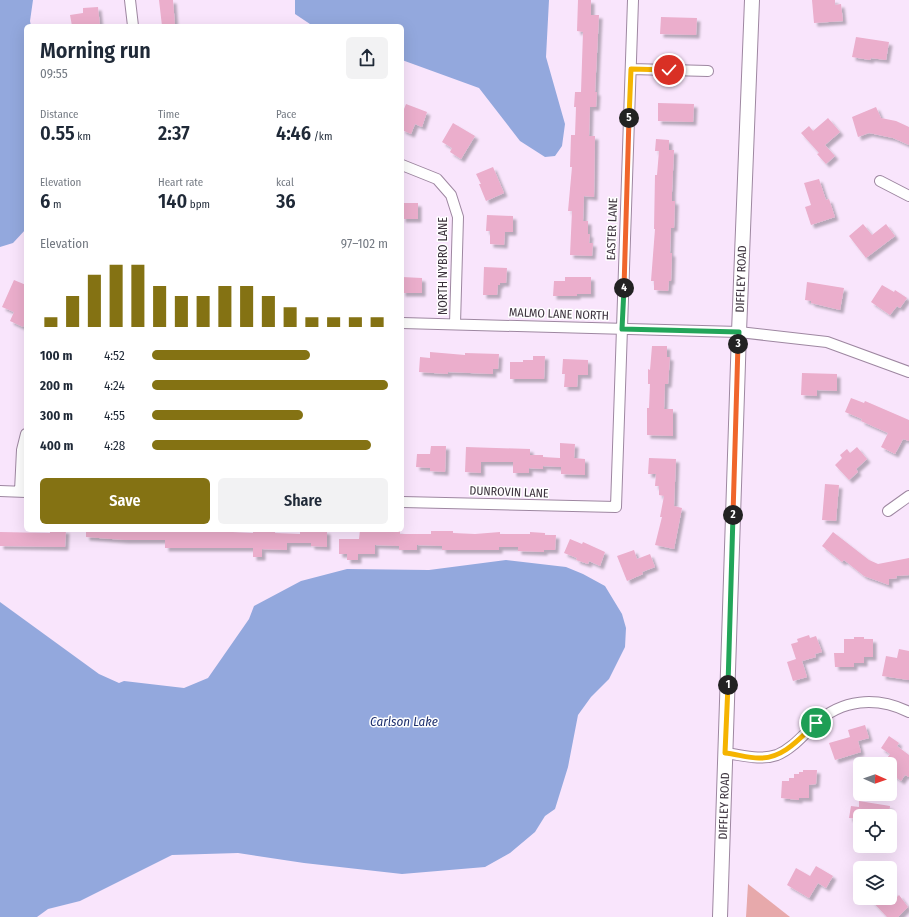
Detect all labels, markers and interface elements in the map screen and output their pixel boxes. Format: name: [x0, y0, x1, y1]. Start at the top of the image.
text: Morning run: [40, 37, 151, 64]
button: share: [346, 37, 388, 79]
pin: [652, 53, 686, 87]
icon: check: [658, 59, 680, 81]
text: 09:55: [40, 66, 68, 81]
text: Distance: [40, 108, 79, 121]
text: Time: [158, 108, 180, 121]
text: Pace: [276, 108, 297, 121]
pin: 5: [619, 108, 639, 128]
text: 5: [626, 111, 632, 124]
text: 0.55: [40, 121, 75, 145]
text: 2:37: [158, 121, 190, 145]
text: 4:46: [276, 121, 311, 145]
text: km: [75, 130, 91, 143]
text: /km: [311, 130, 332, 143]
text: Elevation: [40, 176, 81, 189]
text: Heart rate: [158, 176, 203, 189]
text: kcal: [276, 176, 294, 189]
text: 6: [40, 189, 50, 213]
text: 140: [158, 189, 187, 213]
text: 36: [276, 189, 296, 213]
street label: EASTER LANE: [604, 197, 620, 261]
text: m: [50, 198, 61, 211]
text: bpm: [187, 198, 210, 211]
street label: NORTH NYBRO LANE: [436, 217, 450, 315]
text: Elevation: [40, 236, 89, 251]
text: 97–102 m: [341, 236, 388, 251]
street label: DIFFLEY ROAD: [733, 245, 749, 313]
pin: 4: [614, 278, 634, 298]
text: 4: [621, 281, 627, 294]
street label: MALMO LANE NORTH: [509, 305, 609, 323]
pin: 3: [728, 334, 748, 354]
text: 3: [735, 337, 741, 350]
text: 100 m: [40, 348, 72, 363]
text: 4:52: [104, 348, 125, 363]
text: 200 m: [40, 378, 73, 393]
text: 4:24: [104, 378, 125, 393]
text: 300 m: [40, 408, 73, 423]
text: 4:55: [104, 408, 125, 423]
text: 400 m: [40, 438, 74, 453]
text: 4:28: [104, 438, 125, 453]
button: Save: [40, 478, 210, 524]
button: Share: [218, 478, 388, 524]
street label: DUNROVIN LANE: [469, 484, 549, 500]
pin: 2: [723, 505, 743, 525]
text: 2: [730, 508, 736, 521]
pin: 1: [718, 675, 738, 695]
text: 1: [726, 678, 730, 691]
pin: [799, 706, 833, 740]
icon: arrive: [805, 712, 827, 734]
water label: Carlson Lake: [370, 714, 438, 729]
north arrow: [853, 757, 897, 801]
map controls: [853, 757, 897, 905]
street label: DIFFLEY ROAD: [716, 772, 732, 840]
button: locate: [853, 809, 897, 853]
button: layers: [853, 861, 897, 905]

